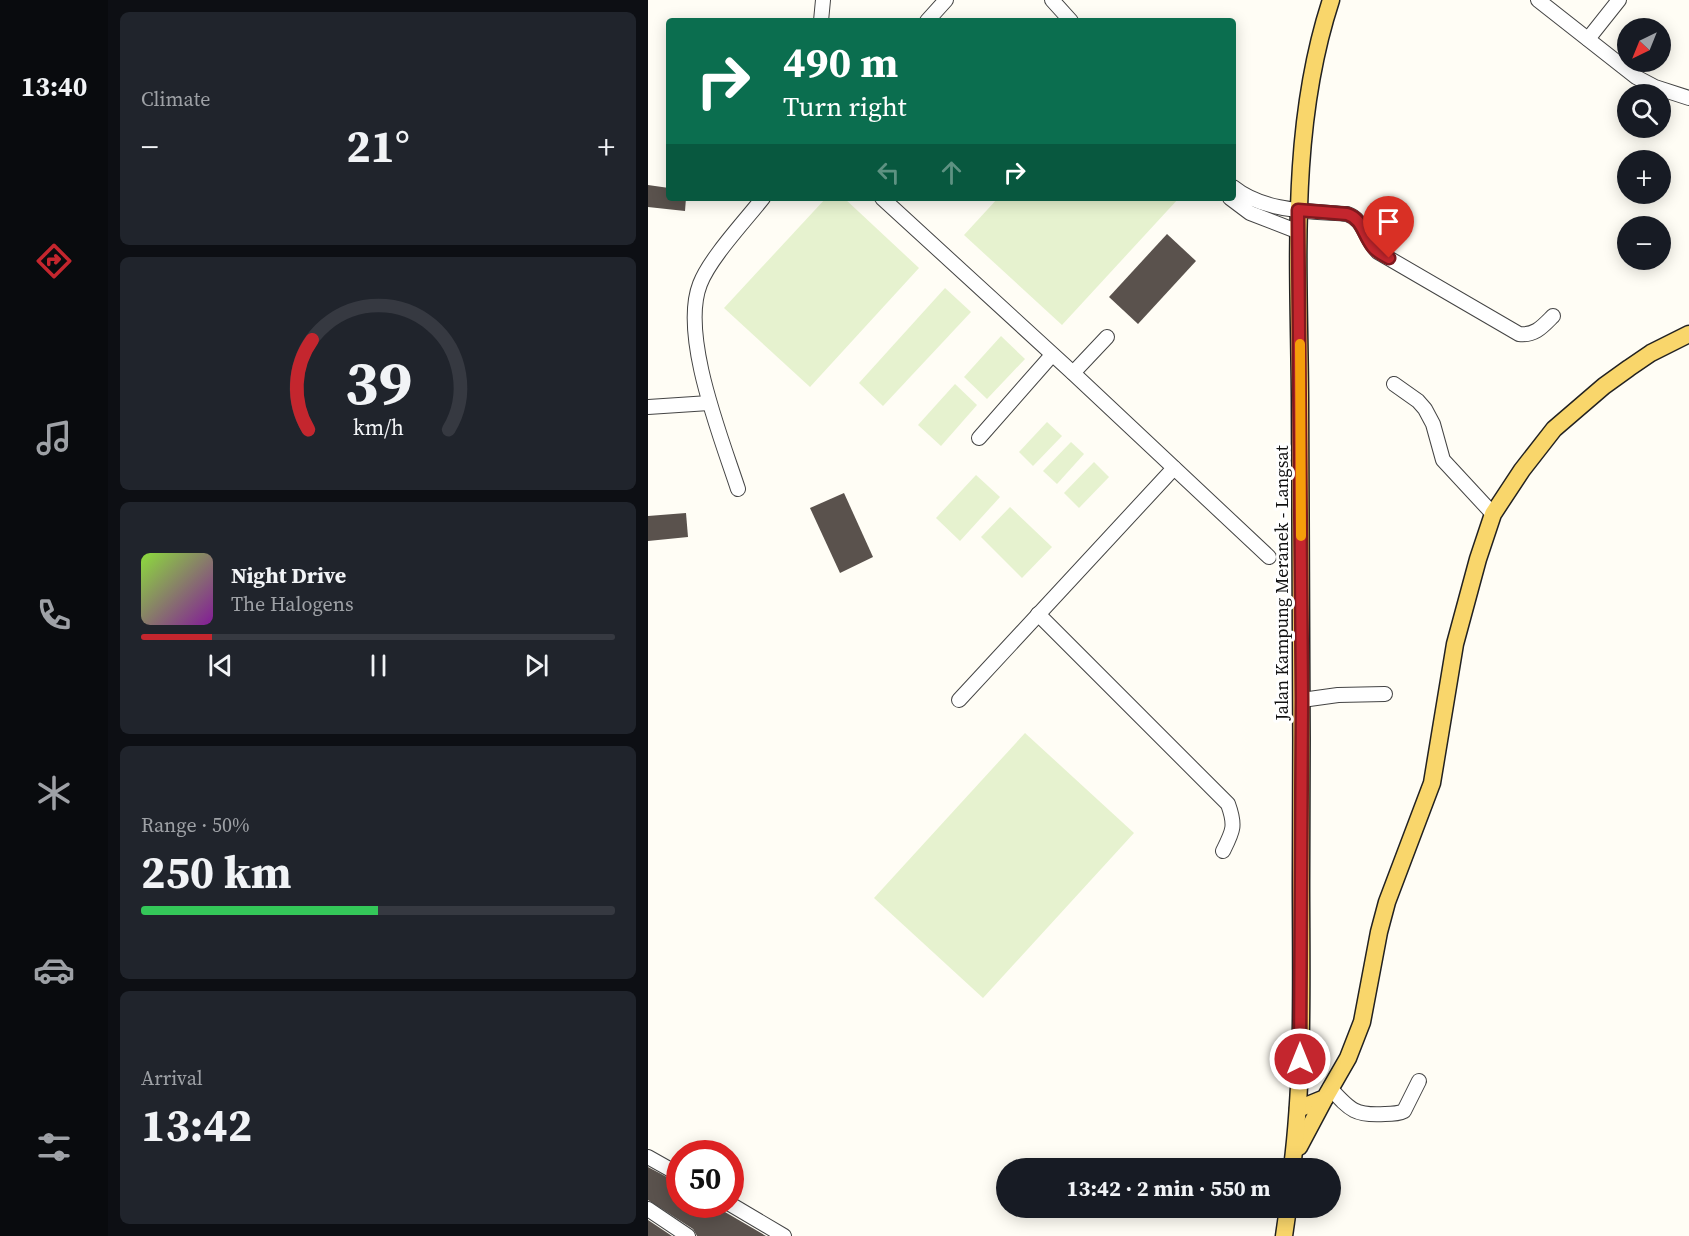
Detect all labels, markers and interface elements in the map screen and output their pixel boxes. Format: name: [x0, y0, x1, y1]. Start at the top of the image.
north arrow: [1617, 18, 1671, 72]
map controls: [1617, 18, 1671, 270]
text: 490 m: [783, 33, 898, 91]
icon: right: [684, 42, 762, 120]
text: 13:40: [21, 68, 87, 105]
button: search: [1617, 84, 1671, 138]
text: Climate: [141, 85, 210, 113]
text: Turn right: [783, 88, 907, 125]
text: 21°: [346, 115, 410, 177]
text: −: [141, 124, 159, 169]
text: +: [597, 124, 615, 169]
button: +: [1617, 150, 1671, 204]
icon: left: [872, 156, 905, 189]
icon: ahead: [935, 156, 968, 189]
icon: right: [998, 156, 1031, 189]
pin: [1363, 196, 1414, 258]
icon: arrive: [1372, 205, 1405, 238]
button: −: [1617, 216, 1671, 270]
icon: directions: [33, 240, 75, 282]
text: 39: [344, 339, 412, 425]
text: km/h: [352, 414, 404, 443]
icon: music: [33, 417, 75, 459]
street label: Jalan Kampung Meranek - Langsat: [1269, 445, 1294, 722]
text: Night Drive: [231, 560, 346, 590]
text: The Halogens: [231, 590, 354, 618]
icon: phone: [33, 594, 75, 636]
icon: previous: [204, 649, 237, 682]
icon: pause: [362, 649, 395, 682]
icon: next: [520, 649, 553, 682]
icon: climate: [33, 772, 75, 814]
text: Range · 50%: [141, 811, 250, 839]
text: 250 km: [141, 841, 292, 903]
icon: car: [33, 949, 75, 991]
position arrow: [1268, 1027, 1332, 1091]
text: Arrival: [141, 1064, 203, 1092]
text: 13:42: [141, 1094, 252, 1156]
icon: filters: [33, 1126, 75, 1168]
speed limit sign: 50: [666, 1140, 744, 1218]
text: 13:42 · 2 min · 550 m: [1067, 1173, 1270, 1203]

